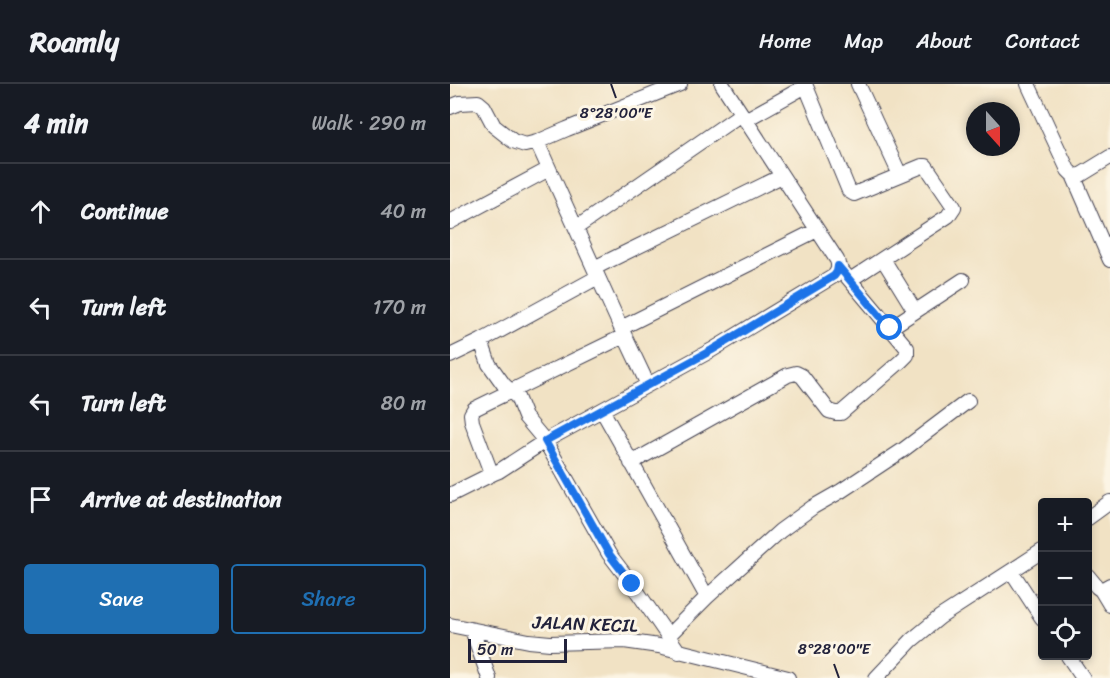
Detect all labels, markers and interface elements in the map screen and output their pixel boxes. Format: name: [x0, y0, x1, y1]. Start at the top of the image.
text: Roamly: [30, 17, 119, 66]
text: Home: [759, 22, 811, 60]
text: Map: [844, 22, 883, 60]
text: About: [916, 22, 973, 60]
text: Contact: [1006, 22, 1080, 60]
text: 4 min: [24, 100, 88, 146]
text: 8°28'00"E: [580, 100, 654, 126]
north arrow: [966, 102, 1020, 156]
text: Walk · 290 m: [311, 106, 426, 141]
text: Continue: [81, 192, 169, 231]
text: 40 m: [380, 194, 426, 229]
icon: ahead: [24, 195, 57, 228]
text: Turn left: [81, 288, 166, 327]
text: 170 m: [373, 290, 426, 325]
icon: left: [24, 291, 57, 324]
route start: [876, 314, 902, 340]
text: Turn left: [81, 384, 166, 423]
text: 80 m: [381, 386, 426, 421]
icon: left: [24, 387, 57, 420]
text: Arrive at destination: [81, 480, 282, 519]
icon: arrive: [24, 483, 57, 516]
map controls: [1038, 498, 1092, 660]
button: +: [1038, 498, 1092, 552]
button: −: [1038, 552, 1092, 606]
button: Save: [24, 564, 219, 634]
button: Share: [231, 564, 426, 634]
route end: [618, 570, 644, 596]
street label: JALAN KECIL: [531, 606, 639, 642]
button: locate: [1038, 606, 1092, 660]
text: 50 m: [477, 635, 513, 664]
scale bar: [468, 636, 567, 664]
text: 8°28'00"E: [798, 636, 872, 662]

